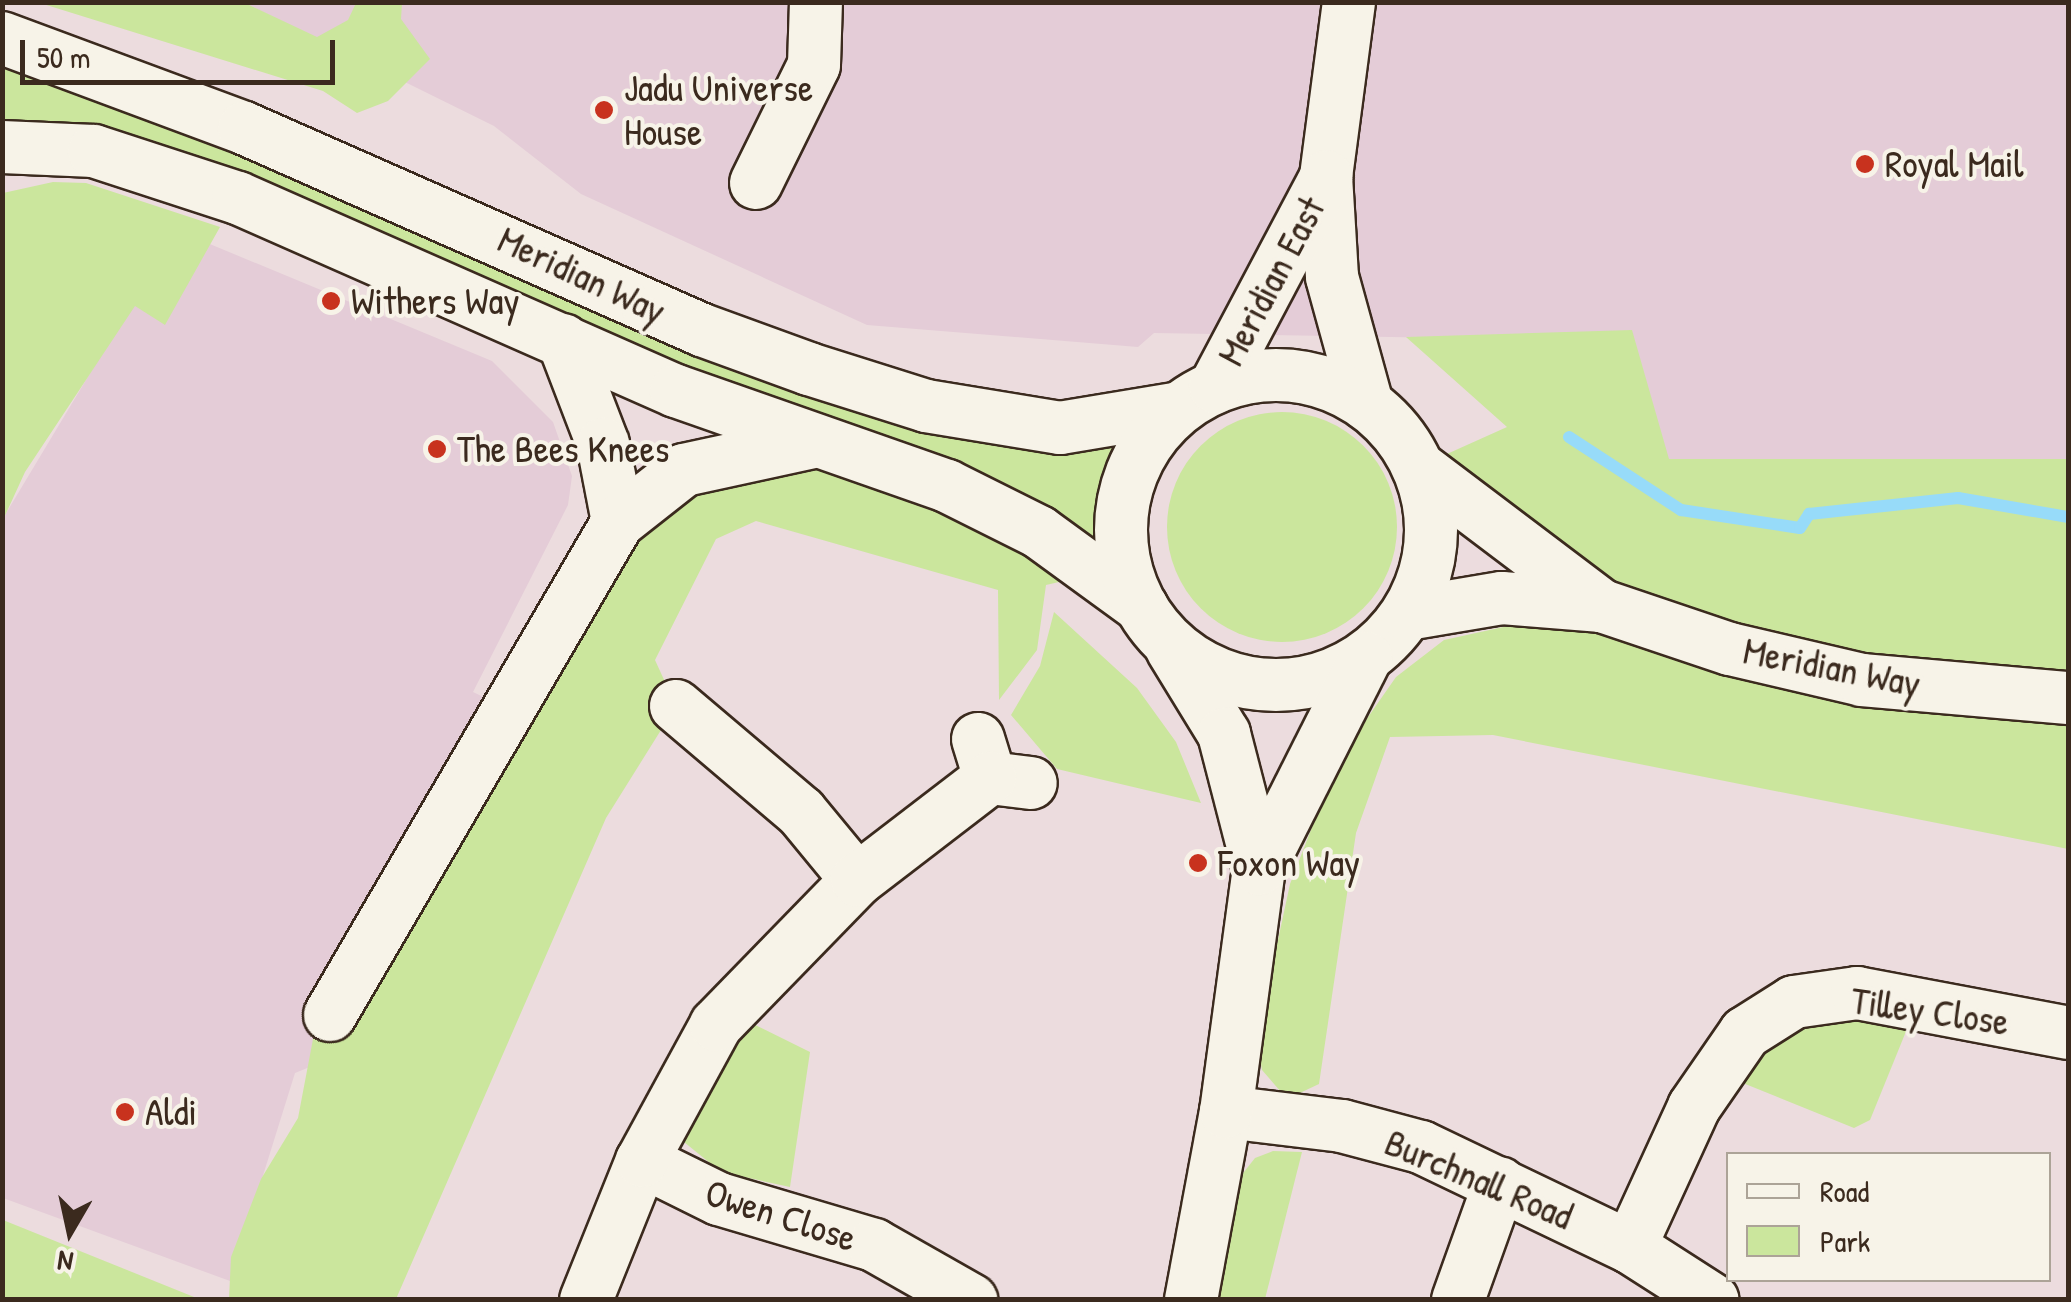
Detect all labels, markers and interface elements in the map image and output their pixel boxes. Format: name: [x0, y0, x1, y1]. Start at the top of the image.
scale bar: [25, 20, 340, 82]
text: 50 m: [37, 37, 90, 77]
place label: Jadu Universe House: [624, 65, 813, 154]
marker: Jadu Universe House: [593, 99, 615, 121]
place label: Royal Mail: [1885, 141, 2024, 187]
marker: Royal Mail: [1854, 153, 1876, 175]
street label: Meridian East: [1208, 189, 1334, 373]
street label: Meridian Way: [491, 216, 673, 334]
place label: Withers Way: [351, 278, 519, 324]
marker: Withers Way: [320, 290, 342, 312]
place label: The Bees Knees: [457, 426, 669, 472]
marker: The Bees Knees: [426, 438, 448, 460]
street label: Meridian Way: [1740, 628, 1924, 706]
place label: Foxon Way: [1218, 840, 1360, 886]
marker: Foxon Way: [1187, 852, 1209, 874]
street label: Tilley Close: [1848, 977, 2012, 1045]
place label: Aldi: [145, 1089, 197, 1135]
marker: Aldi: [114, 1101, 136, 1123]
street label: Burchnall Road: [1378, 1119, 1580, 1239]
legend: [1726, 1152, 2051, 1282]
street label: Owen Close: [700, 1169, 862, 1261]
text: Road: [1820, 1171, 1869, 1211]
north arrow: [20, 1182, 120, 1282]
text: Park: [1820, 1221, 1870, 1261]
text: N: [55, 1242, 76, 1282]

